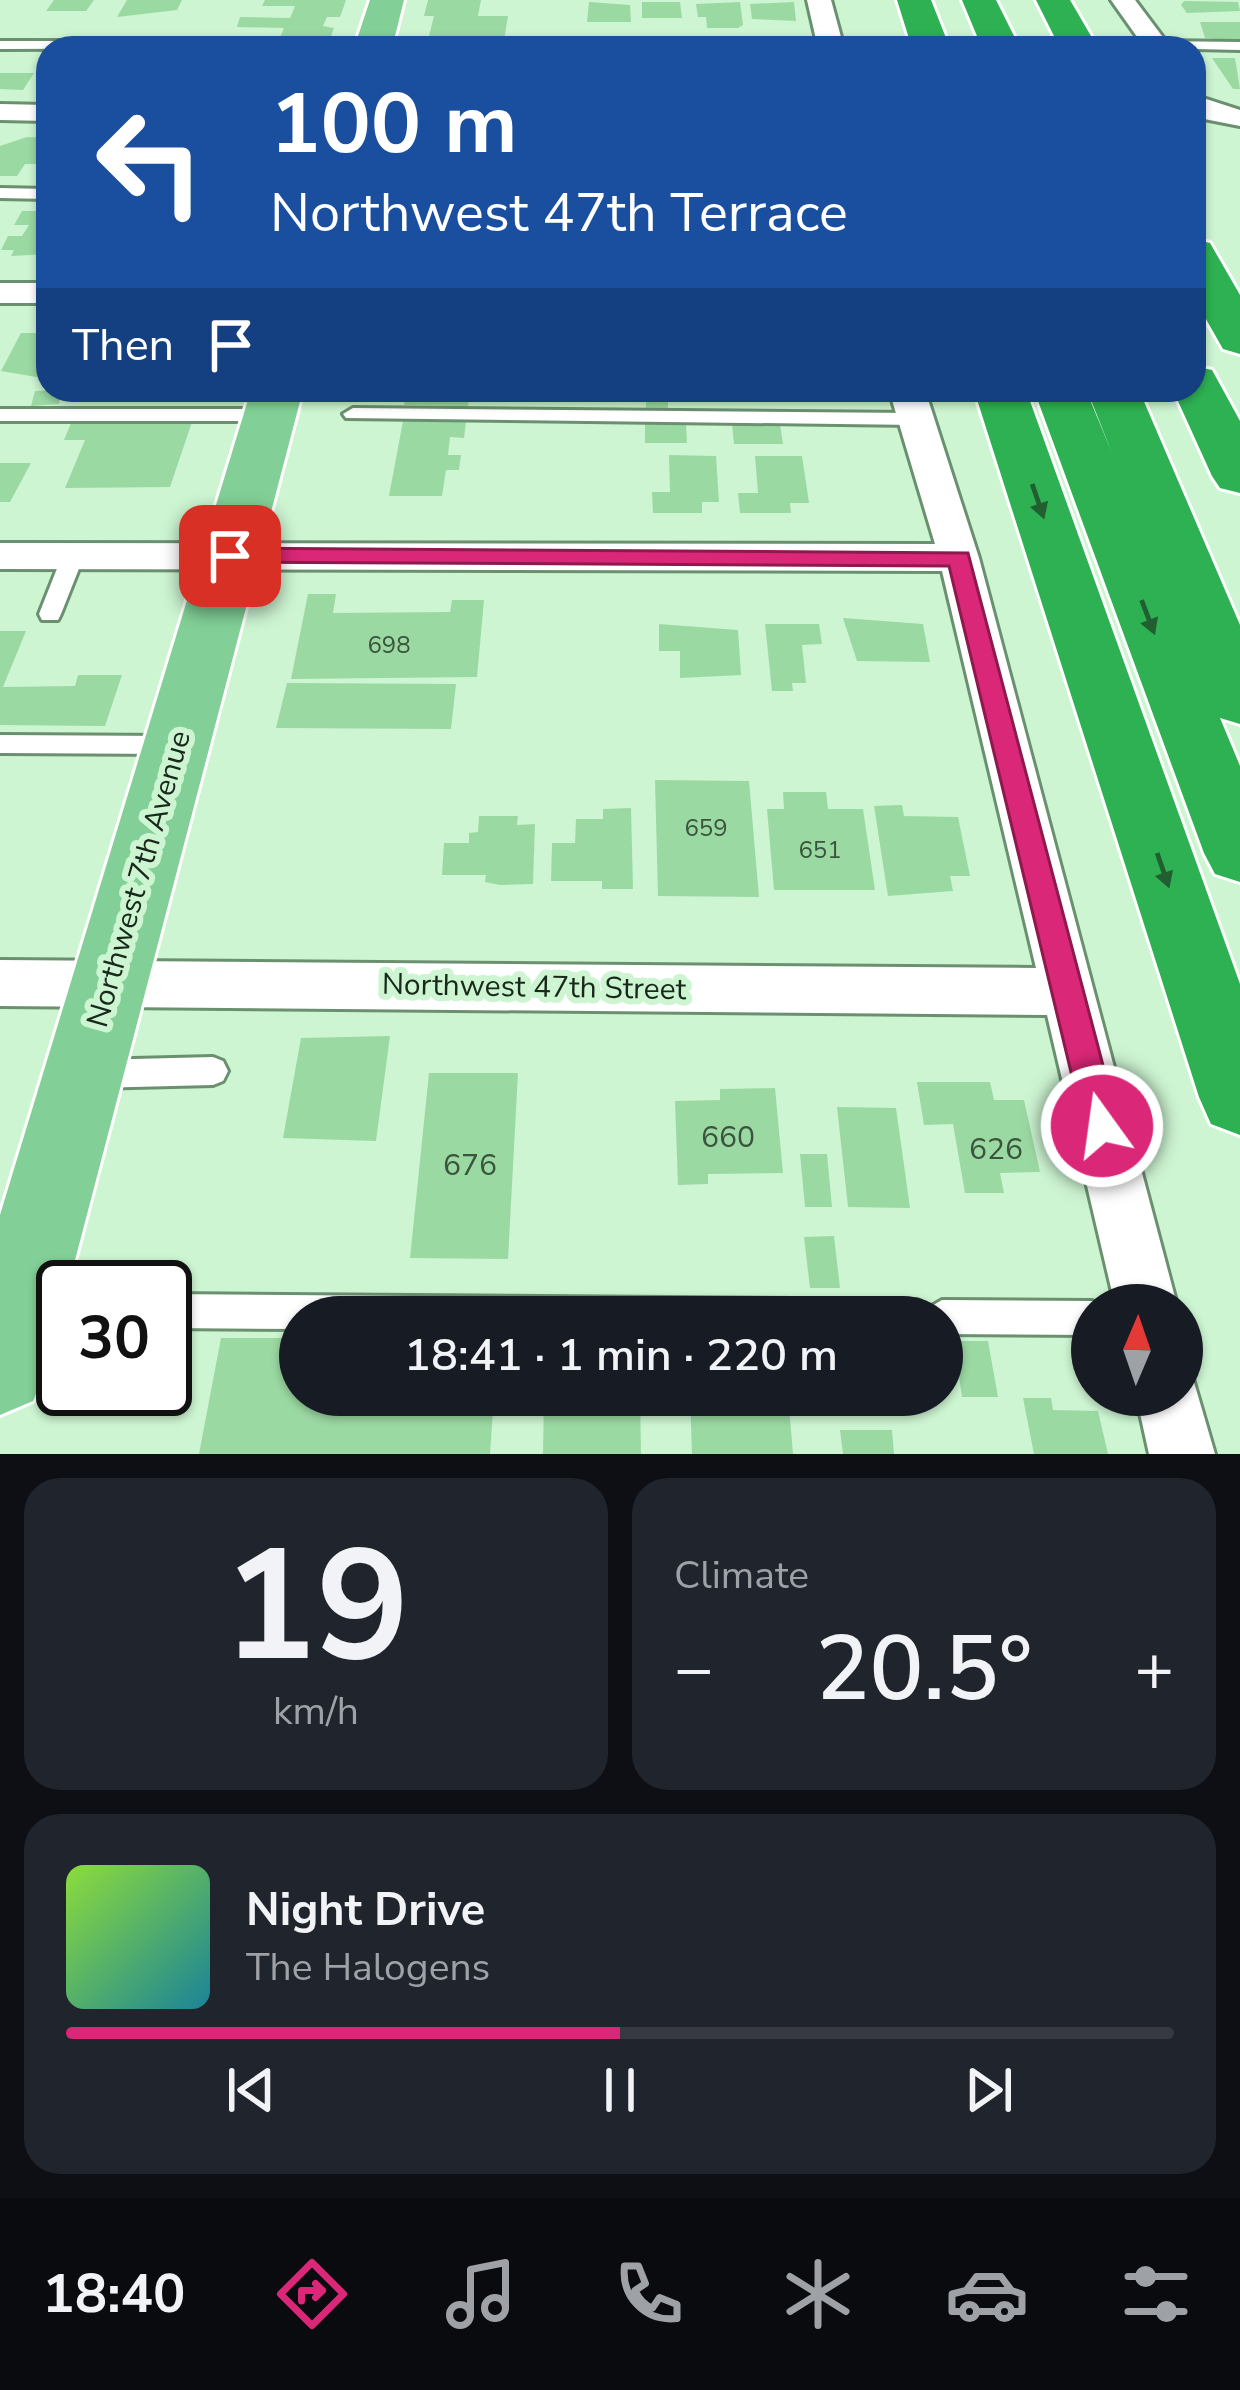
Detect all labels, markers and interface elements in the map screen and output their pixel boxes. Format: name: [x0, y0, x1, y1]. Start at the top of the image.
text: 100 m: [270, 67, 518, 182]
icon: left: [72, 84, 228, 240]
text: Northwest 47th Terrace: [270, 176, 848, 250]
icon: arrive: [198, 312, 264, 378]
text: Then: [72, 315, 174, 376]
one-way arrow: [1030, 483, 1048, 519]
pin: [179, 505, 281, 607]
icon: arrive: [197, 523, 263, 589]
one-way arrow: [1140, 599, 1159, 635]
house number: 698: [367, 629, 411, 661]
street label: Northwest 7th Avenue: [77, 726, 201, 1032]
house number: 659: [684, 812, 728, 844]
house number: 651: [798, 834, 842, 866]
one-way arrow: [1155, 852, 1173, 888]
street label: Northwest 47th Street: [381, 964, 687, 1010]
position arrow: [1039, 1063, 1165, 1189]
house number: 660: [701, 1117, 755, 1158]
house number: 626: [969, 1129, 1023, 1170]
house number: 676: [443, 1145, 497, 1186]
speed limit sign: 30: [36, 1260, 192, 1416]
north arrow: [1071, 1284, 1203, 1416]
map controls: [1071, 1284, 1203, 1416]
text: 18:41 · 1 min · 220 m: [404, 1325, 838, 1386]
text: 19: [222, 1500, 410, 1713]
text: Climate: [674, 1549, 809, 1602]
text: 20.5°: [815, 1608, 1033, 1731]
text: −: [674, 1624, 714, 1714]
text: +: [1134, 1624, 1174, 1714]
text: km/h: [273, 1685, 359, 1738]
text: Night Drive: [246, 1880, 485, 1941]
text: The Halogens: [246, 1941, 490, 1994]
icon: previous: [218, 2057, 284, 2123]
icon: pause: [587, 2057, 653, 2123]
icon: next: [956, 2057, 1022, 2123]
icon: directions: [270, 2252, 354, 2336]
icon: music: [439, 2252, 523, 2336]
icon: phone: [607, 2252, 691, 2336]
icon: climate: [776, 2252, 860, 2336]
icon: car: [945, 2252, 1029, 2336]
icon: filters: [1114, 2252, 1198, 2336]
text: 18:40: [42, 2257, 185, 2331]

